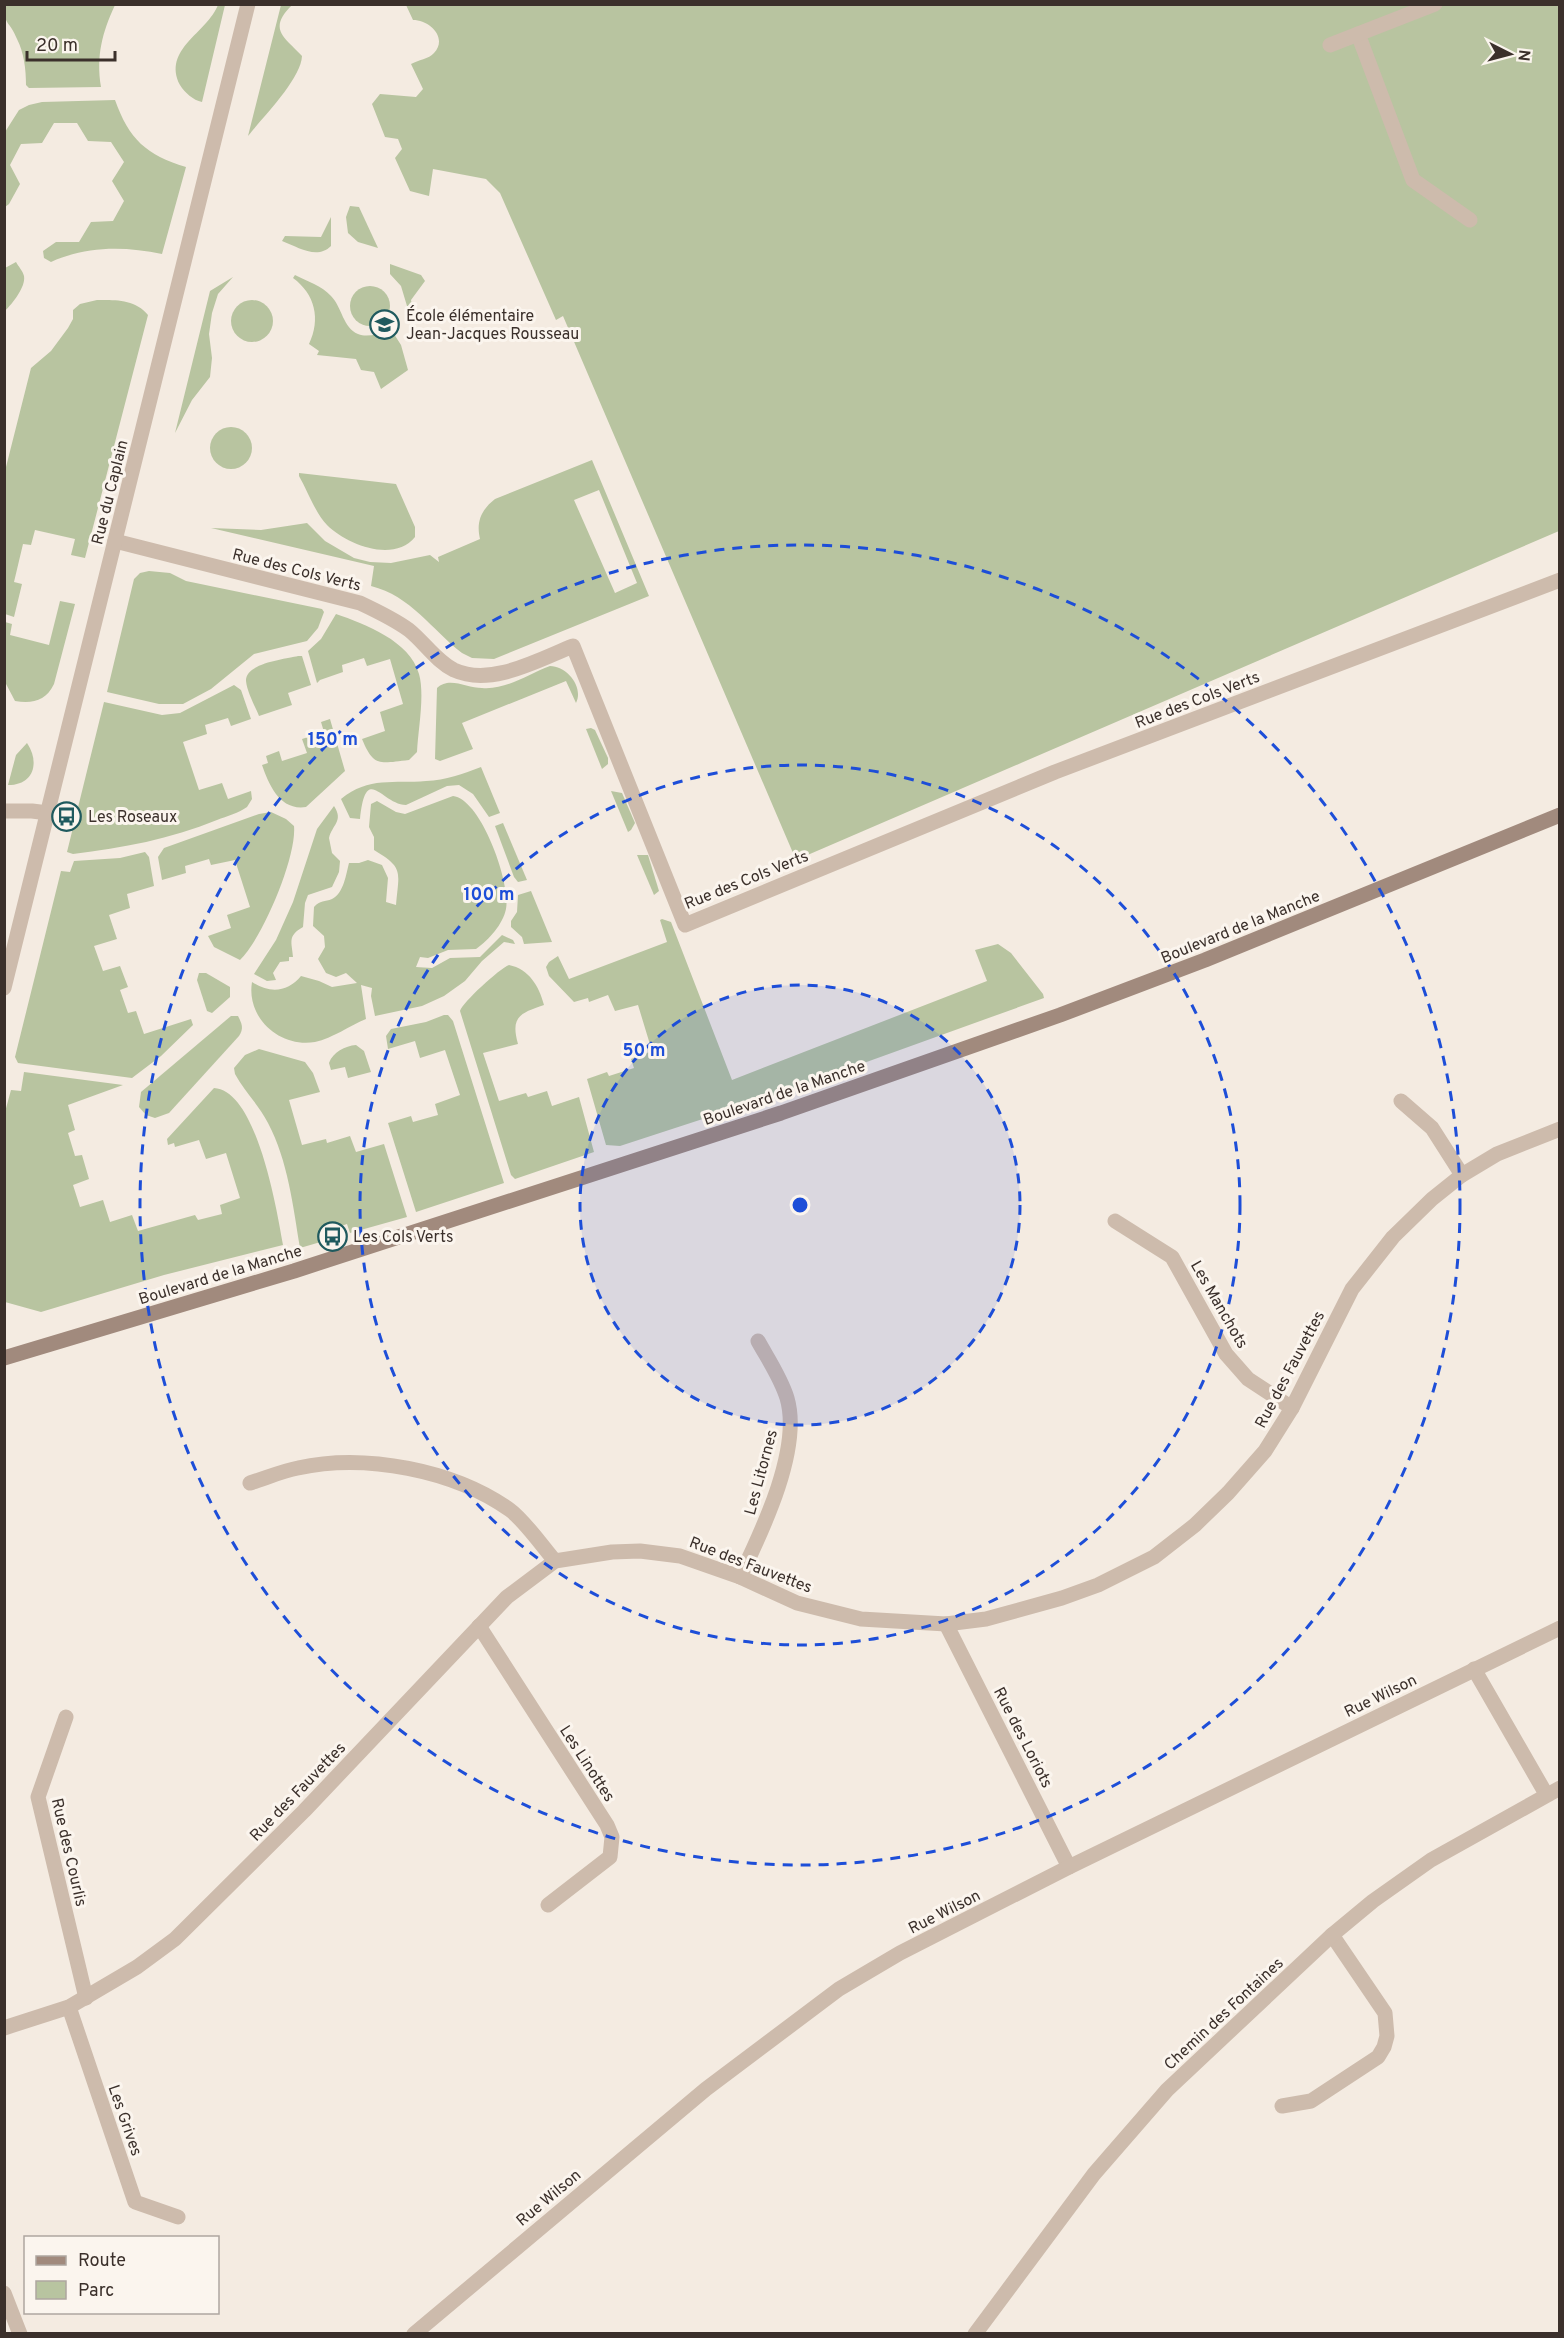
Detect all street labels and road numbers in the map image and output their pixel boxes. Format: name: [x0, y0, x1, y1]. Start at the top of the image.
street label: Rue du Caplain: [88, 438, 134, 547]
street label: Rue des Cols Verts: [230, 545, 363, 597]
street label: Rue des Cols Verts: [1132, 668, 1263, 734]
street label: Rue des Cols Verts: [682, 847, 812, 915]
street label: Boulevard de la Manche: [1158, 887, 1323, 969]
street label: Boulevard de la Manche: [701, 1057, 868, 1131]
street label: Boulevard de la Manche: [136, 1242, 305, 1310]
street label: Les Manchots: [1185, 1257, 1252, 1353]
street label: Rue des Fauvettes: [1251, 1308, 1330, 1432]
street label: Les Litornes: [741, 1428, 783, 1517]
street label: Rue des Fauvettes: [686, 1533, 815, 1598]
street label: Rue Wilson: [1341, 1671, 1420, 1723]
street label: Rue des Loriots: [988, 1684, 1056, 1792]
street label: Les Linottes: [554, 1722, 618, 1806]
street label: Rue des Fauvettes: [246, 1739, 351, 1846]
street label: Rue des Courlis: [46, 1796, 90, 1909]
street label: Rue Wilson: [905, 1886, 984, 1939]
street label: Chemin des Fontaines: [1160, 1954, 1288, 2075]
street label: Les Grives: [103, 2082, 146, 2159]
street label: Rue Wilson: [513, 2166, 586, 2231]

